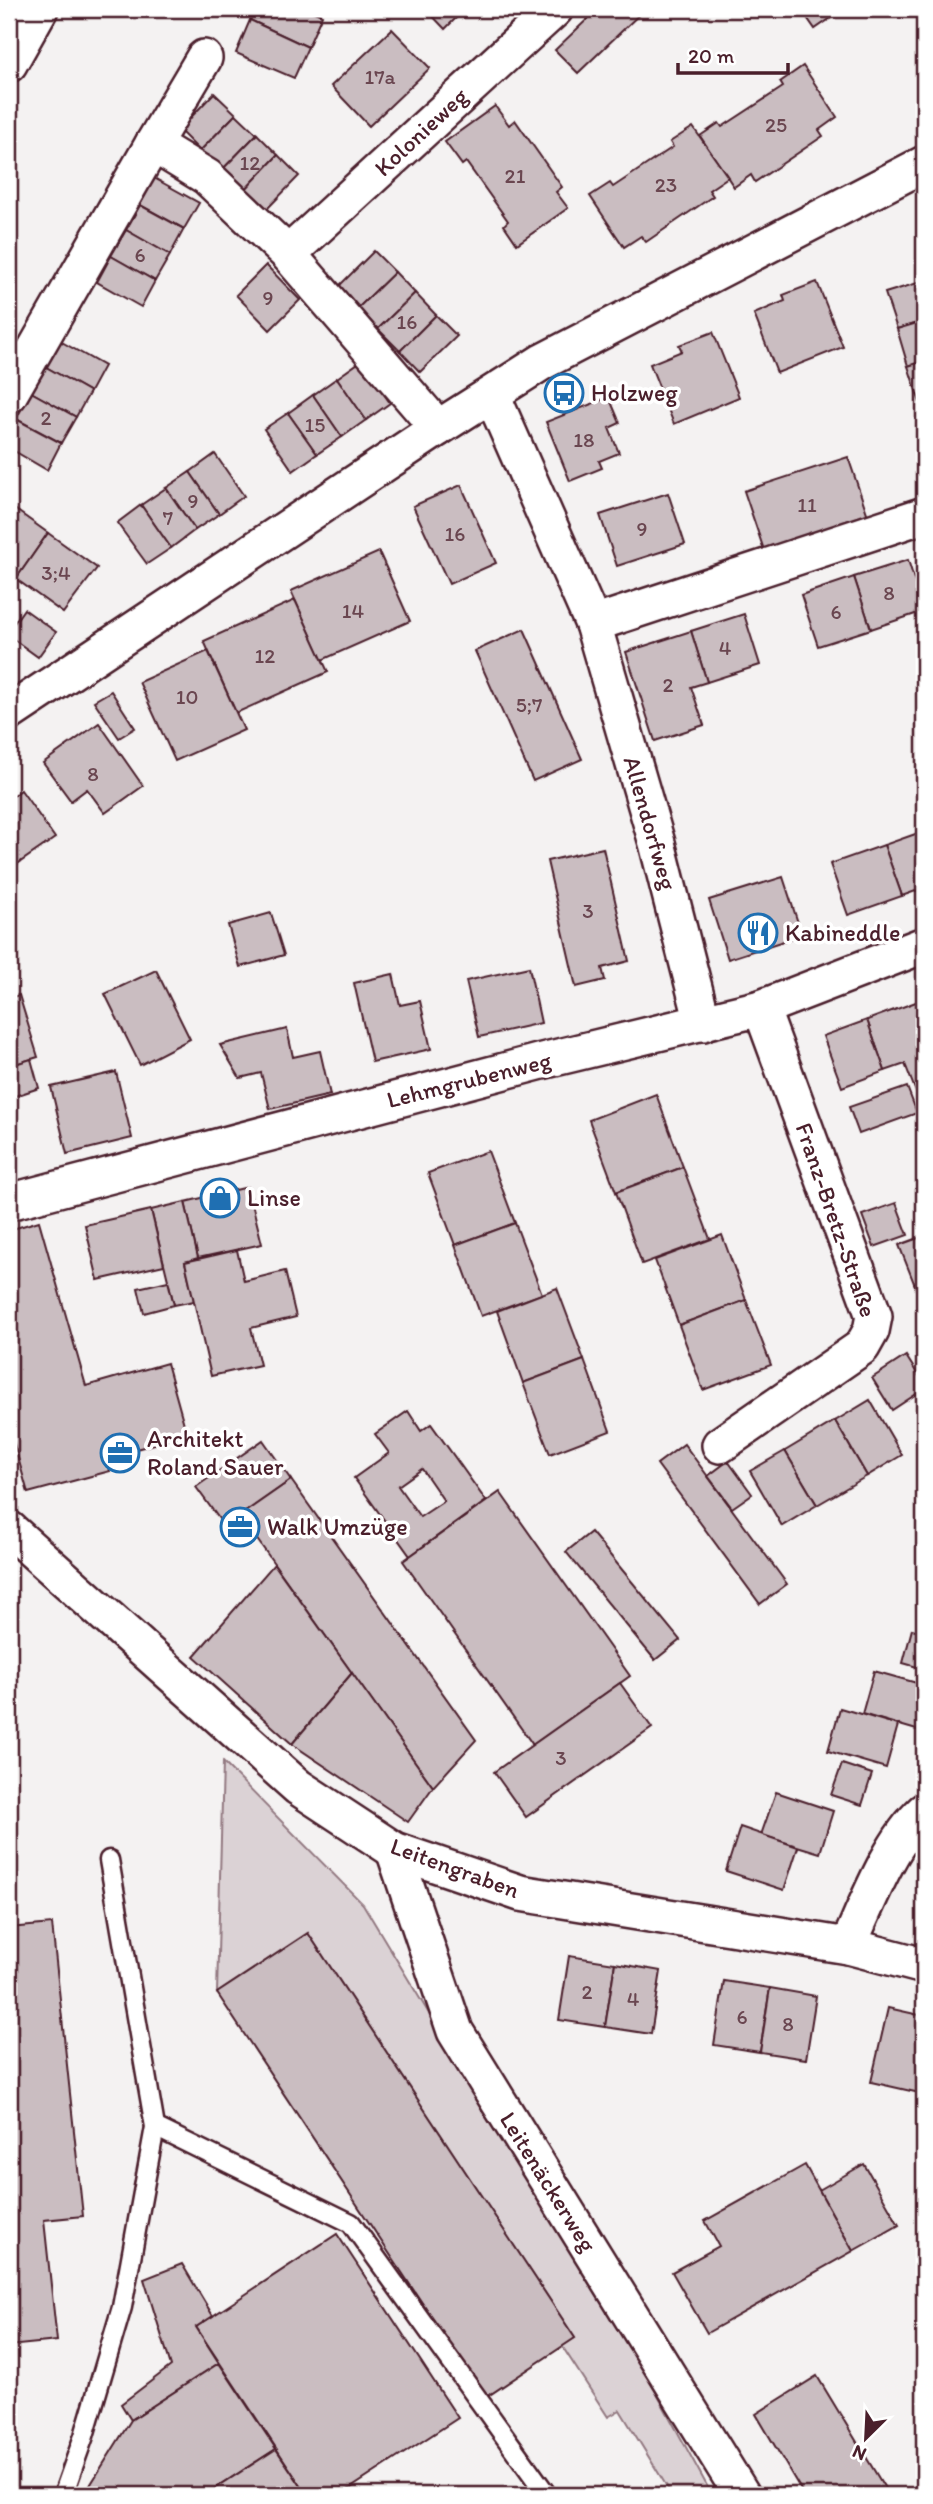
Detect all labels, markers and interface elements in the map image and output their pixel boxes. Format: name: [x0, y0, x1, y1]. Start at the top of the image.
scale bar: [678, 32, 788, 76]
text: 20 m: [688, 43, 735, 68]
house number: 17a: [364, 64, 396, 89]
street label: Kolonieweg: [368, 81, 474, 182]
house number: 25: [765, 112, 787, 137]
house number: 12: [240, 150, 260, 175]
house number: 21: [505, 163, 526, 188]
house number: 23: [655, 172, 677, 197]
house number: 6: [134, 242, 146, 267]
house number: 9: [263, 285, 273, 310]
house number: 16: [397, 309, 417, 334]
bus stop icon: Holzweg: [543, 372, 585, 414]
place label: Holzweg: [591, 378, 678, 407]
house number: 2: [40, 405, 52, 430]
house number: 15: [305, 412, 325, 437]
house number: 18: [573, 427, 595, 452]
house number: 9: [188, 488, 198, 513]
house number: 11: [797, 492, 817, 517]
house number: 7: [163, 505, 173, 530]
house number: 9: [637, 516, 647, 541]
house number: 16: [445, 521, 465, 546]
house number: 3;4: [41, 560, 71, 585]
house number: 8: [883, 580, 895, 605]
house number: 14: [342, 598, 365, 623]
house number: 6: [830, 599, 842, 624]
house number: 4: [719, 635, 732, 660]
house number: 12: [255, 643, 275, 668]
house number: 2: [662, 672, 674, 697]
house number: 10: [176, 684, 198, 709]
house number: 5;7: [516, 692, 542, 717]
street label: Allendorfweg: [618, 753, 684, 894]
house number: 8: [87, 761, 99, 786]
house number: 3: [582, 898, 594, 923]
restaurant icon: Kabineddle: [737, 912, 779, 954]
place label: Kabineddle: [785, 918, 900, 947]
street label: Lehmgrubenweg: [384, 1045, 555, 1114]
street label: Franz-Bretz-Straße: [790, 1119, 883, 1321]
shop icon: Linse: [199, 1177, 241, 1219]
place label: Linse: [247, 1183, 301, 1212]
place label: Architekt Roland Sauer: [147, 1424, 284, 1481]
office icon: Architekt Roland Sauer: [99, 1432, 141, 1474]
office icon: Walk Umzüge: [219, 1506, 261, 1548]
place label: Walk Umzüge: [267, 1512, 408, 1541]
house number: 3: [555, 1745, 567, 1770]
street label: Leitengraben: [387, 1831, 524, 1904]
house number: 2: [581, 1979, 593, 2004]
house number: 4: [627, 1986, 640, 2011]
house number: 6: [736, 2004, 748, 2029]
house number: 8: [782, 2011, 794, 2036]
street label: Leitenäckerweg: [494, 2106, 603, 2258]
north arrow: [832, 2402, 902, 2472]
text: N: [849, 2440, 870, 2466]

